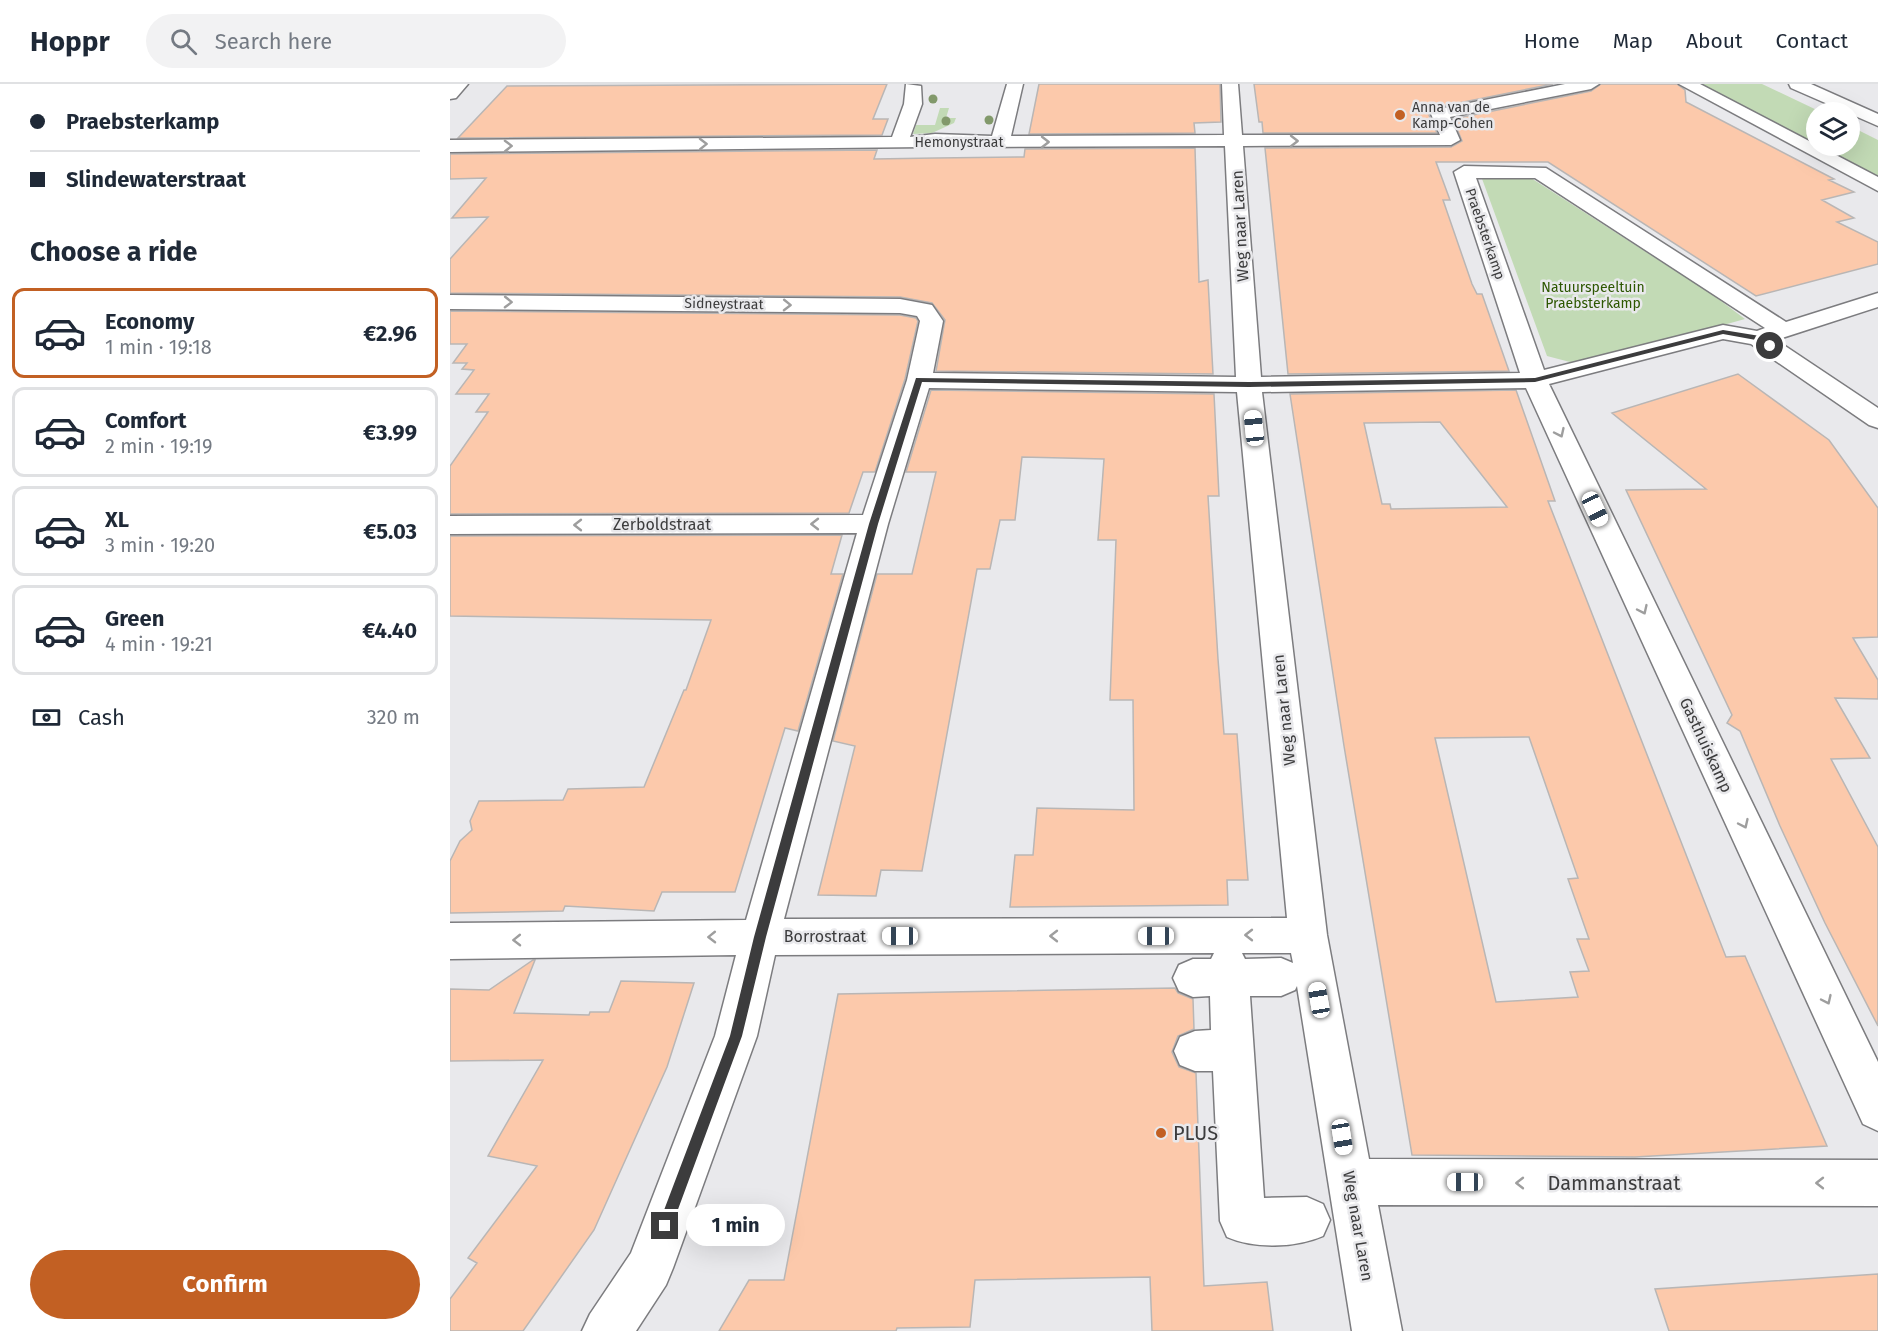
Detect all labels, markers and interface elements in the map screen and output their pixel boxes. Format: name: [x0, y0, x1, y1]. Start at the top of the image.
search box: [146, 14, 566, 68]
text: Hoppr: [30, 25, 110, 58]
icon: search: [167, 25, 200, 58]
text: Search here: [215, 28, 332, 55]
text: Home: [1524, 28, 1580, 54]
text: Map: [1613, 28, 1653, 54]
text: About: [1686, 28, 1743, 54]
text: Contact: [1776, 28, 1848, 54]
place label: Anna van de Kamp-Cohen: [1412, 99, 1494, 132]
map controls: [1806, 102, 1860, 156]
button: layers: [1806, 102, 1860, 156]
text: Praebsterkamp: [66, 108, 219, 135]
marker: Anna van de Kamp-Cohen: [1393, 108, 1407, 122]
street label: Hemonystraat: [915, 134, 1004, 151]
one-way arrow: [1289, 134, 1298, 147]
one-way arrow: [1040, 136, 1049, 148]
one-way arrow: [699, 138, 708, 150]
one-way arrow: [504, 140, 513, 152]
text: Slindewaterstraat: [66, 166, 246, 193]
street label: Weg naar Laren: [1228, 170, 1252, 282]
street label: Praebsterkamp: [1461, 186, 1509, 282]
text: Choose a ride: [30, 236, 197, 268]
park label: Natuurspeeltuin Praebsterkamp: [1541, 279, 1645, 312]
street label: Sidneystraat: [684, 295, 765, 313]
one-way arrow: [504, 296, 513, 308]
one-way arrow: [783, 299, 792, 311]
icon: car: [33, 306, 87, 360]
text: Economy: [105, 308, 194, 335]
text: €2.96: [363, 320, 417, 347]
route start: [1756, 332, 1783, 359]
text: 1 min · 19:18: [105, 335, 212, 359]
icon: car: [33, 405, 87, 459]
text: Comfort: [105, 407, 186, 434]
car: [1243, 409, 1265, 447]
text: €3.99: [363, 419, 417, 446]
one-way arrow: [1552, 427, 1564, 438]
text: 2 min · 19:19: [105, 434, 212, 458]
car: [1579, 489, 1611, 529]
icon: car: [33, 504, 87, 558]
text: XL: [105, 506, 129, 533]
street label: Zerboldstraat: [613, 515, 711, 534]
text: €5.03: [363, 518, 417, 545]
one-way arrow: [811, 518, 820, 530]
one-way arrow: [574, 519, 583, 531]
text: 3 min · 19:20: [105, 533, 215, 557]
icon: car: [33, 603, 87, 657]
one-way arrow: [1635, 603, 1647, 614]
text: Green: [105, 605, 164, 632]
text: €4.40: [362, 617, 417, 644]
text: 4 min · 19:21: [105, 632, 213, 656]
street label: Weg naar Laren: [1269, 653, 1299, 767]
street label: Gasthuiskamp: [1676, 695, 1736, 795]
icon: cash: [30, 701, 63, 734]
text: Cash: [78, 704, 125, 731]
text: 320 m: [367, 705, 420, 729]
one-way arrow: [1736, 817, 1748, 828]
street label: Borrostraat: [784, 927, 866, 946]
car: [882, 927, 918, 945]
car: [1138, 927, 1174, 945]
one-way arrow: [1245, 929, 1254, 942]
one-way arrow: [1050, 930, 1059, 942]
one-way arrow: [708, 931, 717, 943]
one-way arrow: [513, 934, 522, 946]
car: [1307, 981, 1331, 1019]
one-way arrow: [1819, 994, 1831, 1005]
car: [1330, 1118, 1354, 1156]
place label: PLUS: [1173, 1121, 1218, 1145]
marker: PLUS: [1154, 1126, 1168, 1140]
street label: Weg naar Laren: [1339, 1169, 1377, 1283]
street label: Dammanstraat: [1548, 1171, 1681, 1195]
car: [1447, 1173, 1483, 1191]
one-way arrow: [1515, 1177, 1524, 1189]
one-way arrow: [1815, 1177, 1824, 1189]
callout: 1 min: [686, 1205, 785, 1247]
route end: [651, 1212, 678, 1239]
text: 1 min: [711, 1213, 760, 1237]
button: Confirm: [30, 1250, 420, 1319]

